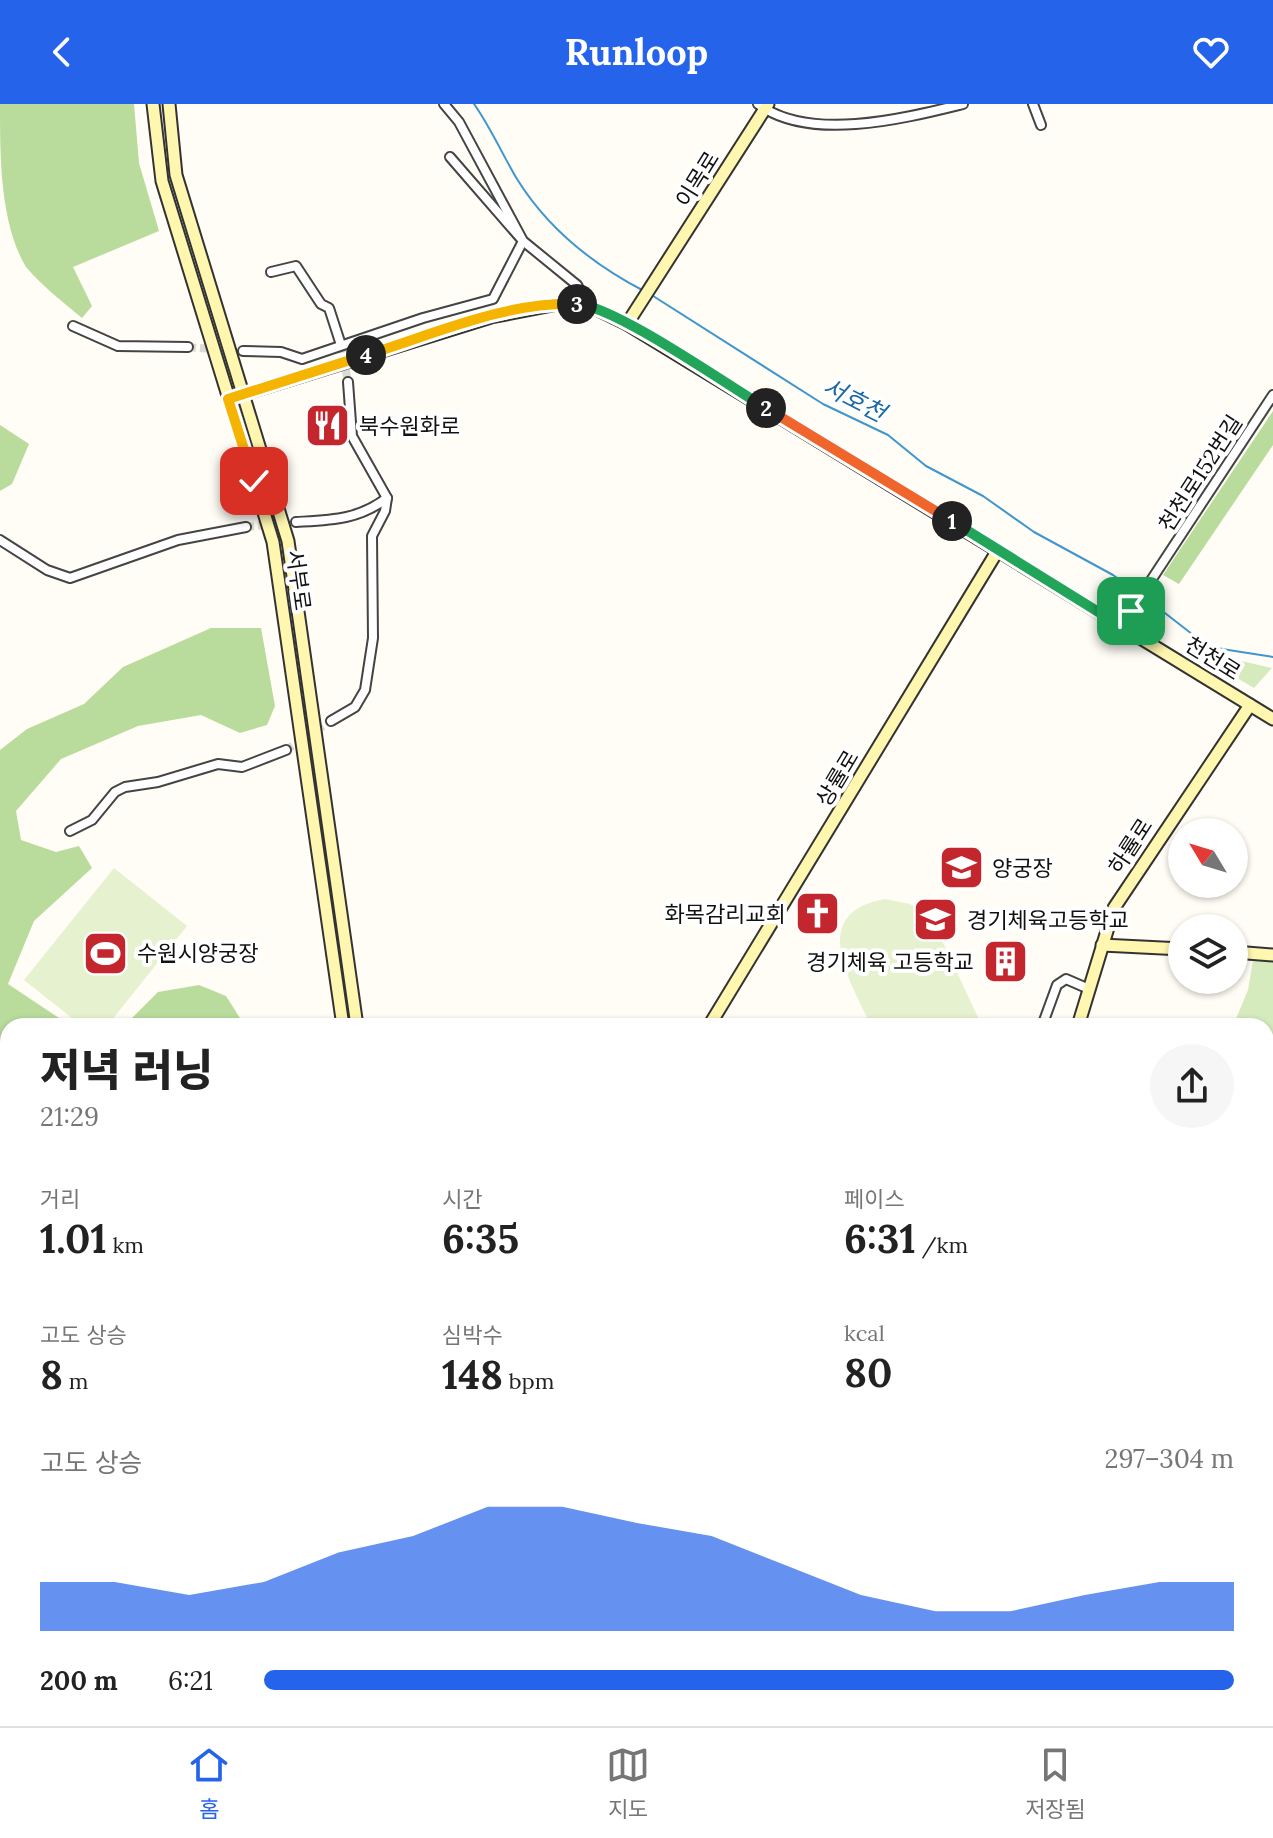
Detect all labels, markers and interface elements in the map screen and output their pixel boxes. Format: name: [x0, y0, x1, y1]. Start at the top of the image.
text: Runloop: [565, 29, 708, 75]
icon: back: [40, 30, 84, 74]
icon: heart: [1189, 30, 1233, 74]
street label: 이목로: [669, 146, 725, 212]
pin: 3: [557, 284, 597, 324]
text: 3: [571, 290, 583, 318]
pin: 4: [346, 335, 386, 375]
text: 4: [360, 341, 372, 369]
water label: 서호천: [818, 371, 893, 430]
pin: 2: [746, 388, 786, 428]
text: 2: [760, 394, 772, 422]
restaurant icon: 북수원화로: [304, 402, 352, 450]
street label: 천천로152번길: [1152, 410, 1248, 536]
place label: 북수원화로: [359, 412, 460, 440]
pin: [220, 447, 288, 515]
icon: check: [232, 459, 276, 503]
pin: 1: [932, 501, 972, 541]
text: 1: [948, 507, 956, 535]
street label: 서부로: [281, 548, 317, 612]
pin: [1097, 577, 1165, 645]
icon: arrive: [1109, 589, 1153, 633]
street label: 천천로: [1180, 630, 1246, 686]
street label: 상률로: [809, 745, 865, 811]
street label: 하률로: [1102, 813, 1158, 879]
north arrow: [1168, 818, 1248, 898]
map controls: [1168, 818, 1248, 994]
school or university icon: 양궁장: [937, 844, 985, 892]
place label: 양궁장: [992, 854, 1053, 882]
church icon: 화목감리교회: [793, 890, 841, 938]
school or university icon: 경기체육고등학교: [912, 896, 960, 944]
place label: 화목감리교회: [665, 900, 786, 928]
place label: 경기체육고등학교: [967, 906, 1129, 934]
button: layers: [1168, 914, 1248, 994]
sports icon: 수원시양궁장: [82, 929, 130, 977]
building icon: 경기체육 고등학교: [981, 938, 1029, 986]
place label: 수원시양궁장: [137, 939, 258, 967]
place label: 경기체육 고등학교: [806, 948, 974, 976]
text: 저녁 러닝: [40, 1042, 214, 1098]
button: share: [1150, 1044, 1234, 1128]
text: 21:29: [40, 1100, 99, 1133]
text: 거리: [40, 1185, 80, 1213]
text: 시간: [442, 1185, 482, 1213]
text: 페이스: [844, 1185, 905, 1213]
text: 1.01: [40, 1213, 107, 1264]
text: 6:35: [442, 1213, 519, 1264]
text: 6:31: [844, 1213, 916, 1264]
text: km: [107, 1231, 144, 1259]
text: /km: [916, 1231, 968, 1259]
text: kcal: [844, 1319, 885, 1347]
text: 고도 상승: [40, 1321, 127, 1349]
text: 심박수: [442, 1321, 503, 1349]
text: 80: [844, 1347, 892, 1398]
text: 8: [40, 1349, 63, 1400]
text: 148: [442, 1349, 503, 1400]
text: m: [63, 1367, 88, 1395]
text: bpm: [503, 1367, 554, 1395]
text: 297–304 m: [1105, 1442, 1234, 1475]
text: 고도 상승: [40, 1446, 143, 1479]
text: 200 m: [40, 1664, 118, 1697]
text: 6:21: [168, 1664, 213, 1697]
tab: 홈: [187, 1743, 231, 1823]
tab: 지도: [606, 1743, 650, 1823]
tab: 저장됨: [1025, 1743, 1086, 1823]

